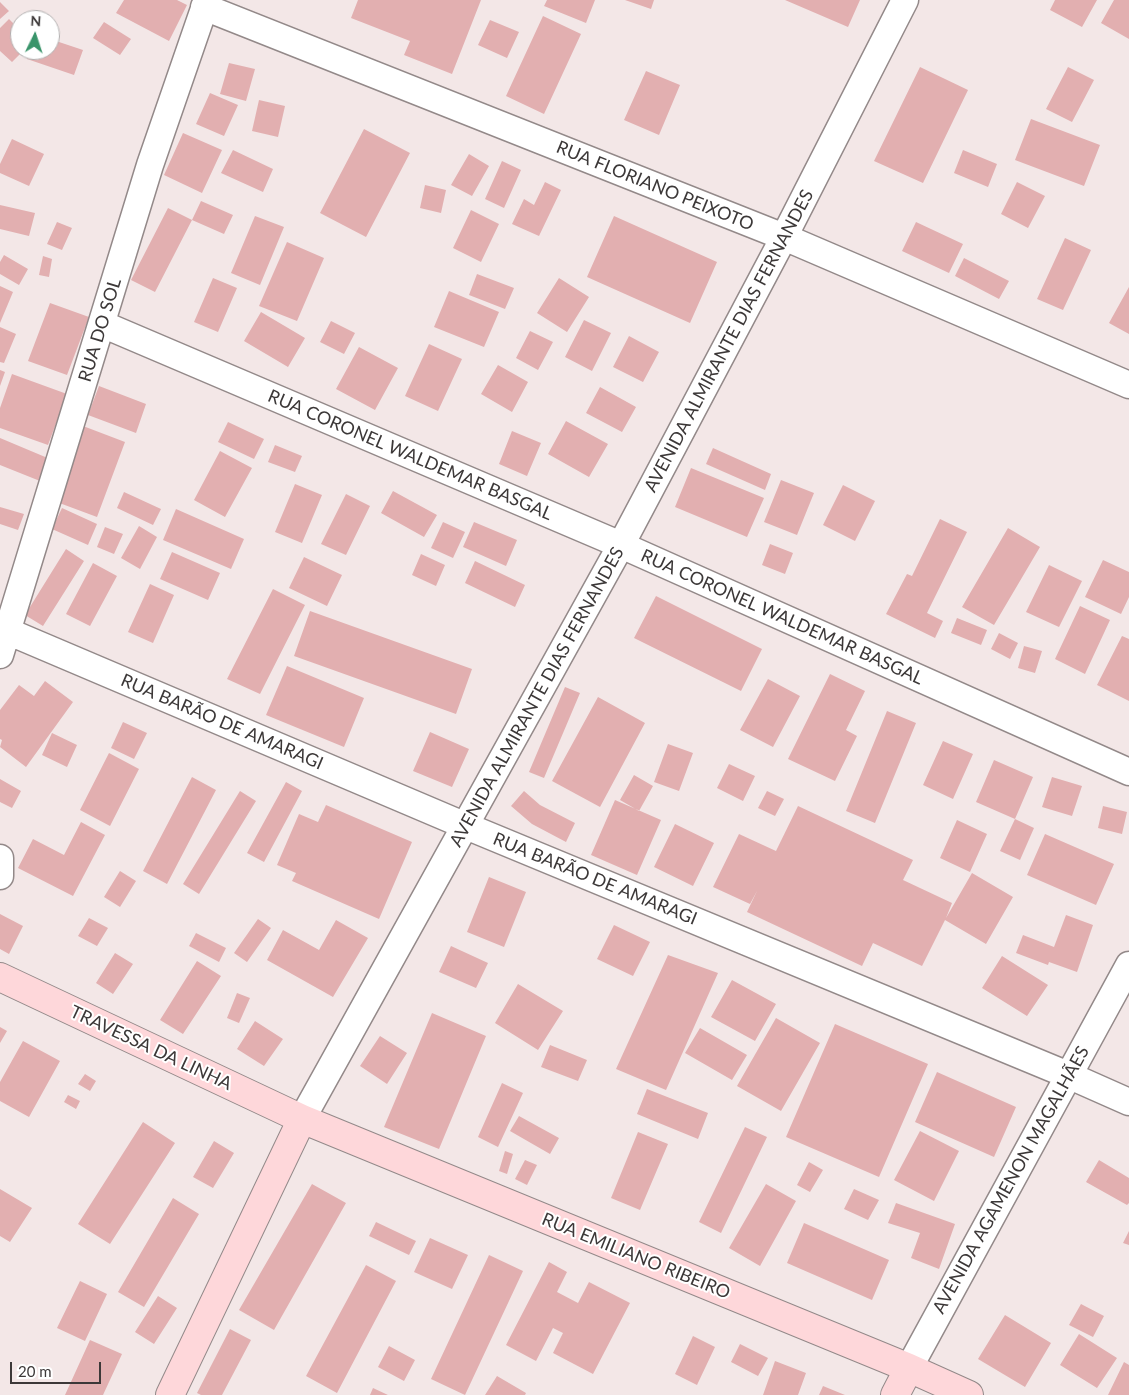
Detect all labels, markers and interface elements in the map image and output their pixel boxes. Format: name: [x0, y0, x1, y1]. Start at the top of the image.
north arrow: [10, 10, 60, 60]
text: N: [30, 12, 42, 29]
street label: RUA FLORIANO PEIXOTO: [553, 136, 757, 236]
street label: AVENIDA ALMIRANTE DIAS FERNANDES: [640, 186, 818, 496]
street label: RUA DO SOL: [74, 276, 126, 384]
street label: RUA CORONEL WALDEMAR BASGAL: [265, 385, 555, 525]
street label: AVENIDA ALMIRANTE DIAS FERNANDES: [445, 543, 629, 851]
street label: RUA CORONEL WALDEMAR BASGAL: [638, 545, 926, 689]
street label: RUA BARÃO DE AMARAGI: [118, 670, 326, 774]
street label: RUA BARÃO DE AMARAGI: [490, 828, 700, 930]
street label: TRAVESSA DA LINHA: [67, 1001, 235, 1095]
street label: AVENIDA AGAMENON MAGALHÃES: [928, 1042, 1094, 1318]
street label: RUA EMILIANO RIBEIRO: [539, 1208, 733, 1304]
scale bar: [12, 1352, 104, 1384]
text: 20 m: [18, 1362, 52, 1380]

